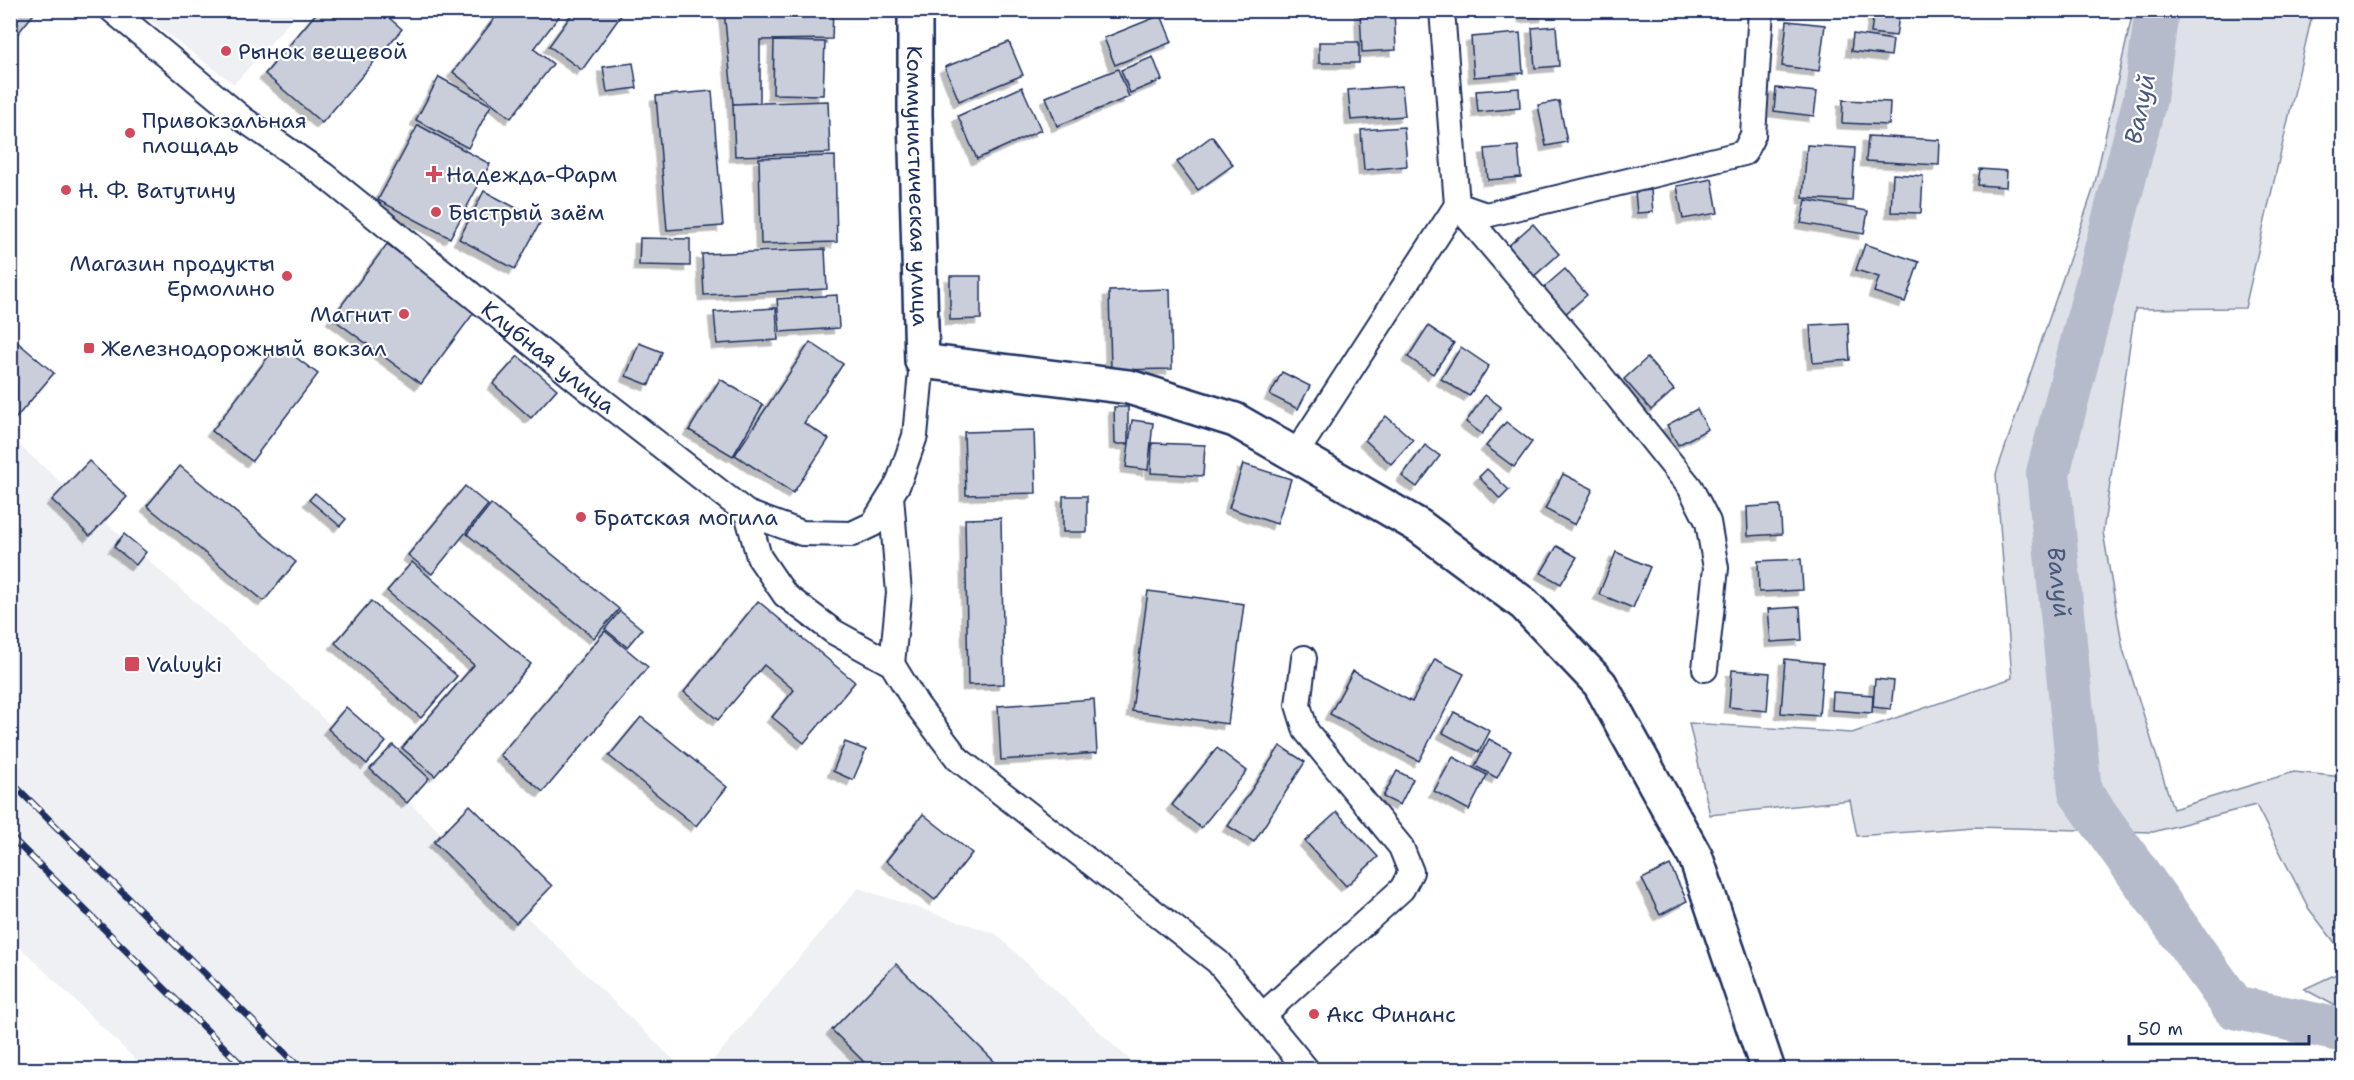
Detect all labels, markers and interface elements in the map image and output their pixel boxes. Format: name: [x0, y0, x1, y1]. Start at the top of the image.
place label: Рынок вещевой: [238, 37, 407, 66]
marker: Рынок вещевой: [219, 44, 233, 58]
street label: Коммунистическая улица: [901, 45, 936, 327]
water label: Валуй: [2117, 71, 2163, 147]
place label: Привокзальная площадь: [142, 106, 307, 160]
marker: Привокзальная площадь: [123, 126, 137, 140]
place label: Надежда-Фарм: [446, 160, 617, 189]
marker: Надежда-Фарм: [427, 167, 441, 181]
place label: Н. Ф. Ватутину: [78, 176, 236, 205]
marker: Н. Ф. Ватутину: [59, 183, 73, 197]
place label: Быстрый заём: [448, 198, 604, 227]
marker: Быстрый заём: [429, 205, 443, 219]
place label: Магазин продукты Ермолино: [70, 249, 275, 303]
marker: Магазин продукты Ермолино: [280, 269, 294, 283]
street label: Клубная улица: [476, 294, 622, 420]
place label: Магнит: [310, 300, 393, 329]
marker: Магнит: [397, 307, 411, 321]
place label: Железнодорожный вокзал: [101, 334, 387, 363]
marker: Железнодорожный вокзал: [82, 341, 96, 355]
place label: Братская могила: [593, 503, 778, 532]
marker: Братская могила: [574, 510, 588, 524]
water label: Валуй: [2039, 545, 2078, 619]
place label: Valuyki: [146, 650, 222, 679]
marker: Valuyki: [123, 655, 141, 673]
place label: Акс Финанс: [1326, 1000, 1456, 1029]
marker: Акс Финанс: [1307, 1007, 1321, 1021]
scale bar: [2129, 1008, 2309, 1046]
text: 50 m: [2138, 1017, 2183, 1041]

